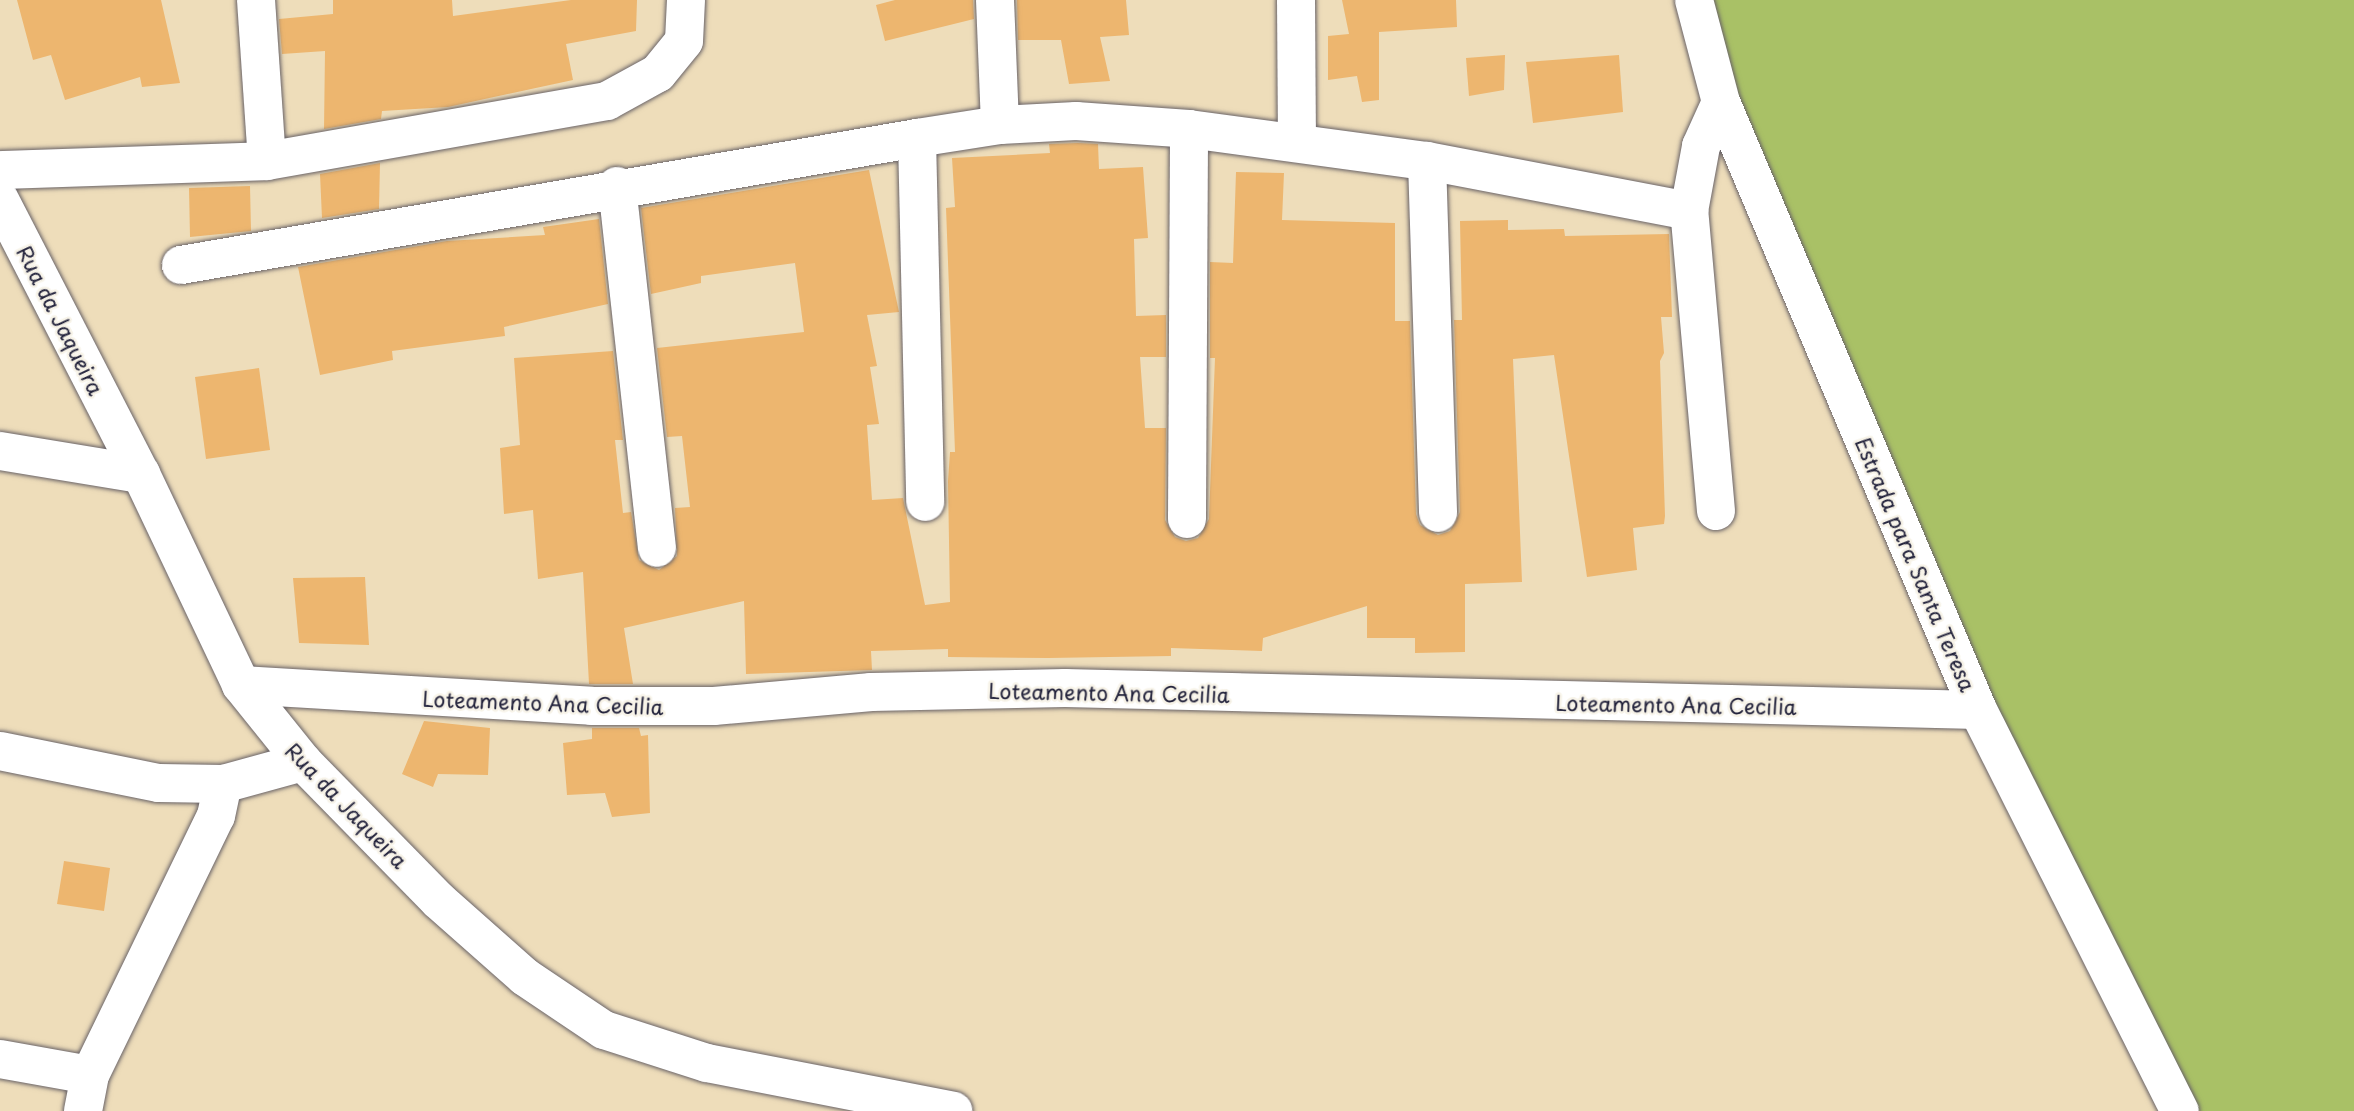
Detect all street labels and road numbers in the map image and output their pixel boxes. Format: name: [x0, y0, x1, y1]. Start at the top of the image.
street label: Rua da Jaqueira: [12, 241, 110, 399]
street label: Estrada para Santa Teresa: [1851, 433, 1981, 695]
street label: Loteamento Ana Cecilia: [987, 677, 1231, 707]
street label: Loteamento Ana Cecilia: [421, 685, 665, 719]
street label: Loteamento Ana Cecilia: [1554, 689, 1798, 719]
street label: Rua da Jaqueira: [281, 737, 413, 873]

